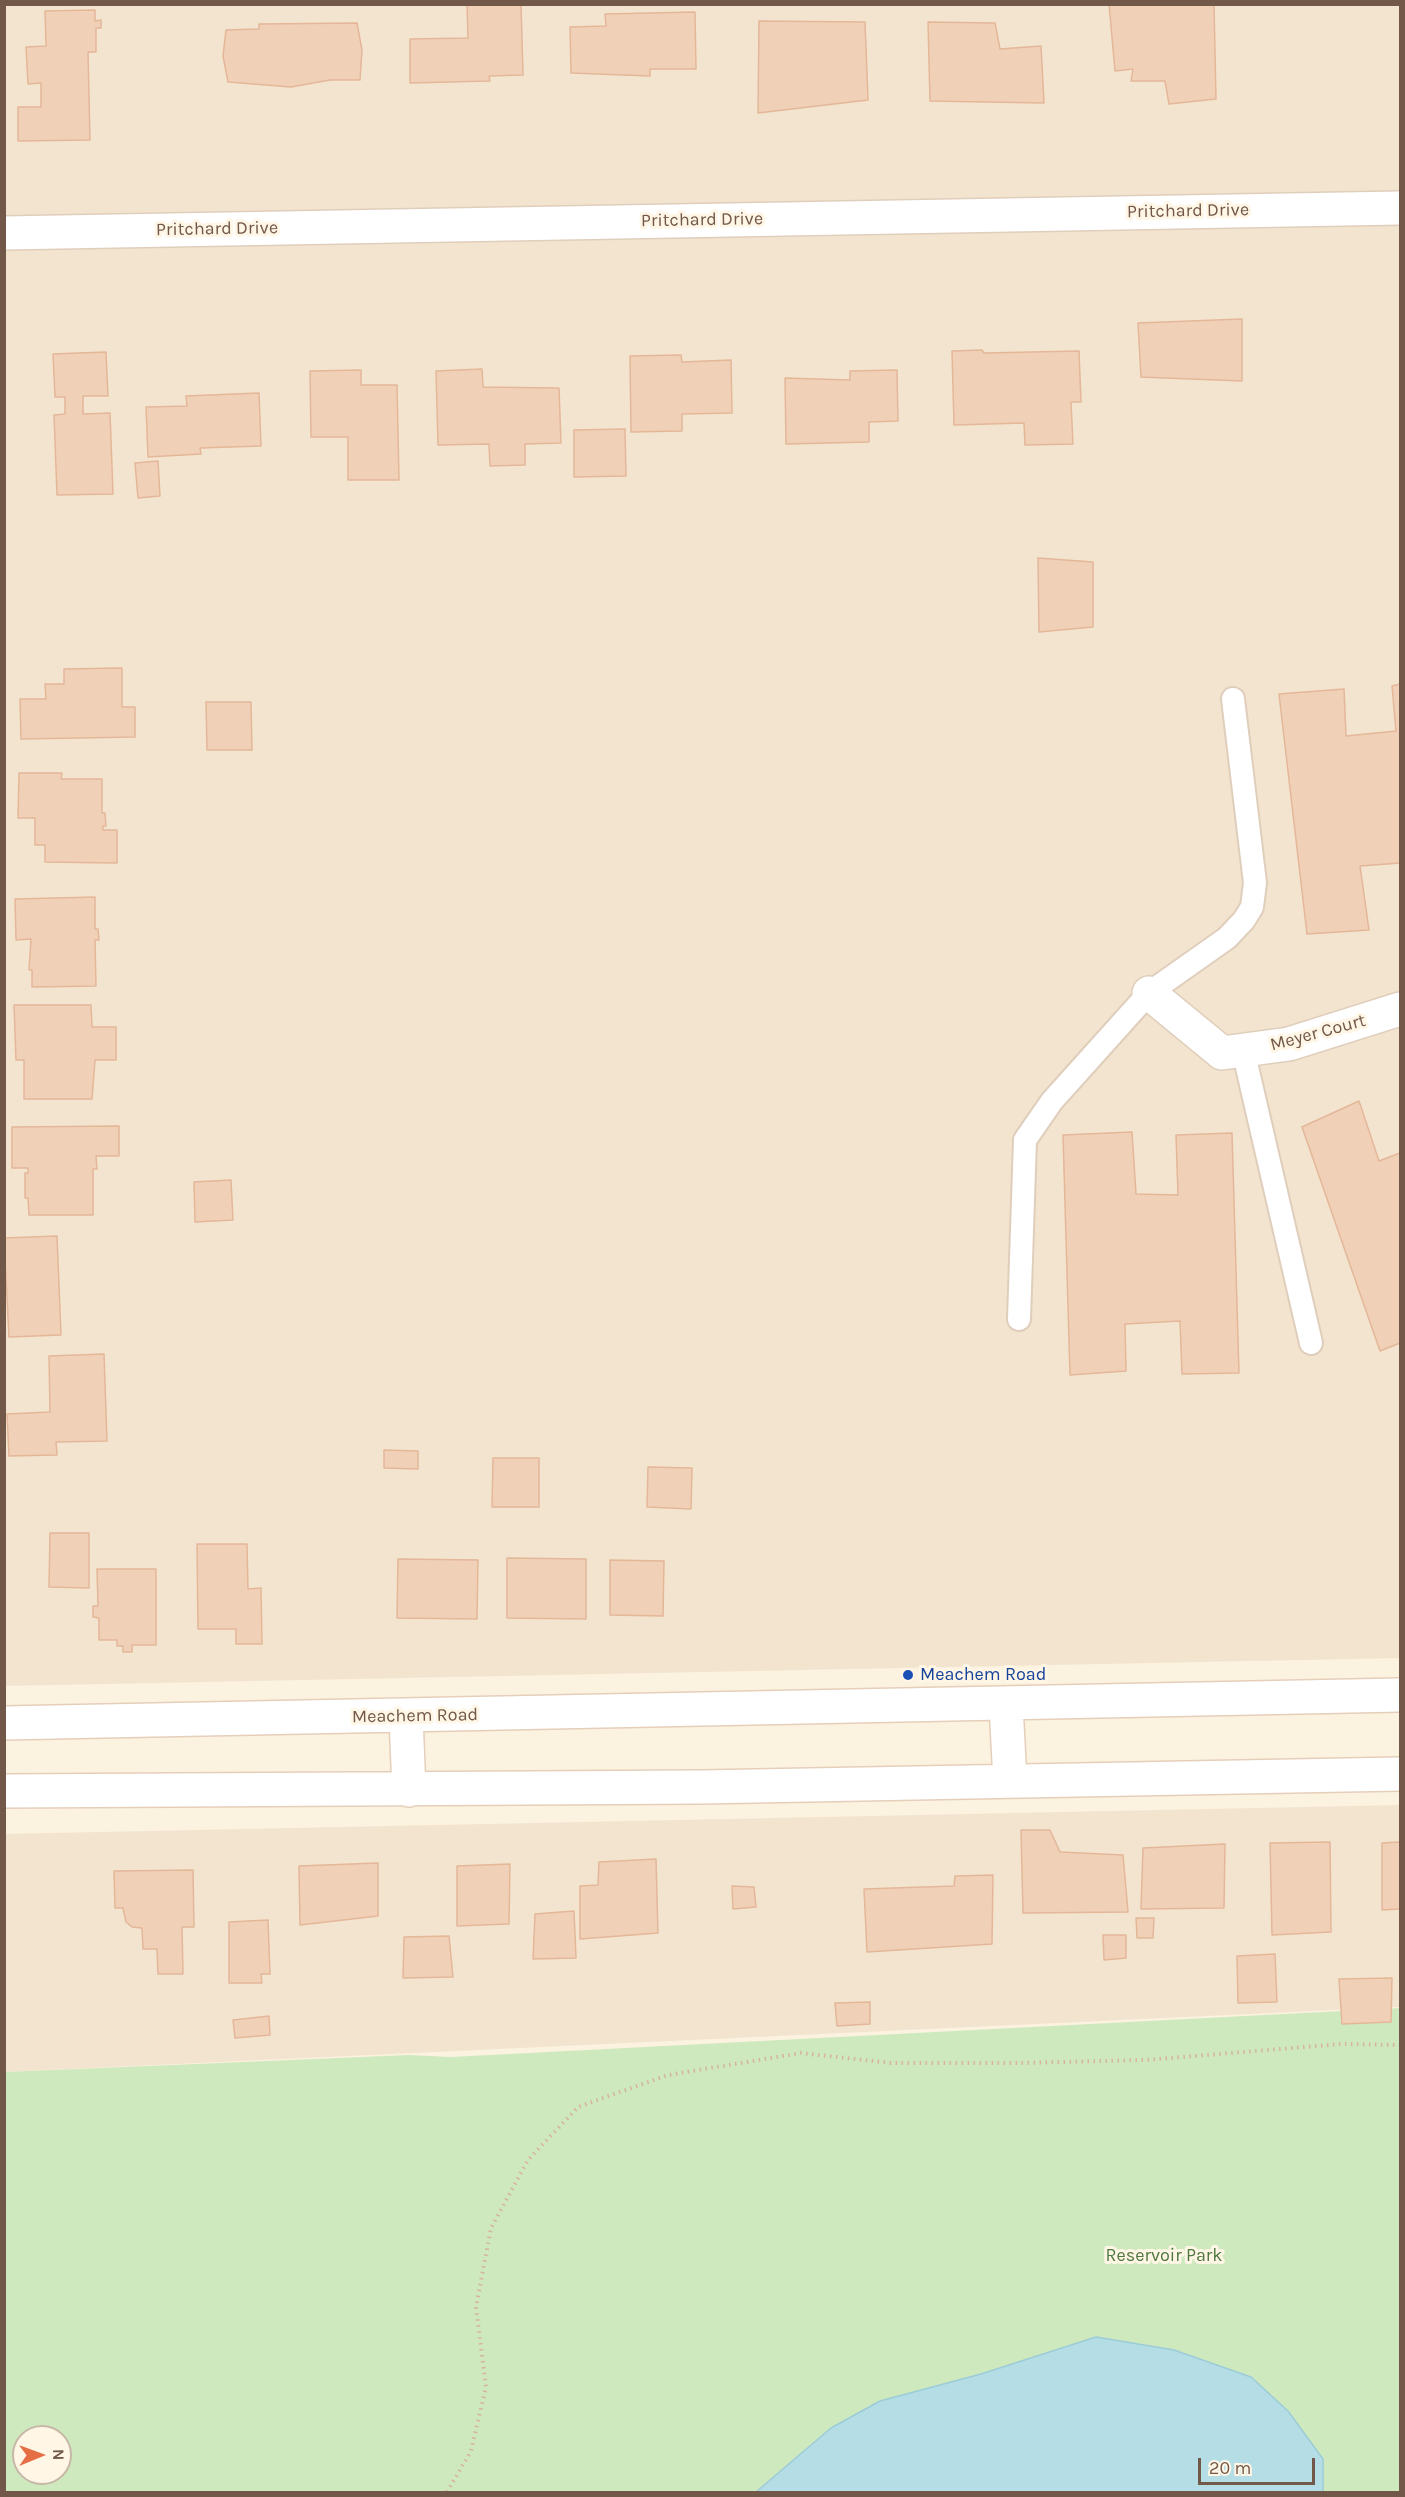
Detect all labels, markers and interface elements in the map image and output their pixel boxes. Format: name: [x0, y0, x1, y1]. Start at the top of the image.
street label: Pritchard Drive: [1127, 199, 1249, 223]
street label: Pritchard Drive: [641, 208, 763, 232]
street label: Pritchard Drive: [156, 217, 278, 241]
street label: Meyer Court: [1268, 1010, 1368, 1056]
place label: Meachem Road: [920, 1664, 1046, 1686]
marker: Meachem Road: [901, 1668, 915, 1682]
street label: Meachem Road: [352, 1704, 478, 1728]
park label: Reservoir Park: [1105, 2245, 1223, 2267]
north arrow: [12, 2425, 72, 2485]
scale bar: [1201, 2446, 1318, 2484]
text: N: [49, 2449, 68, 2461]
text: 20 m: [1209, 2457, 1251, 2479]

